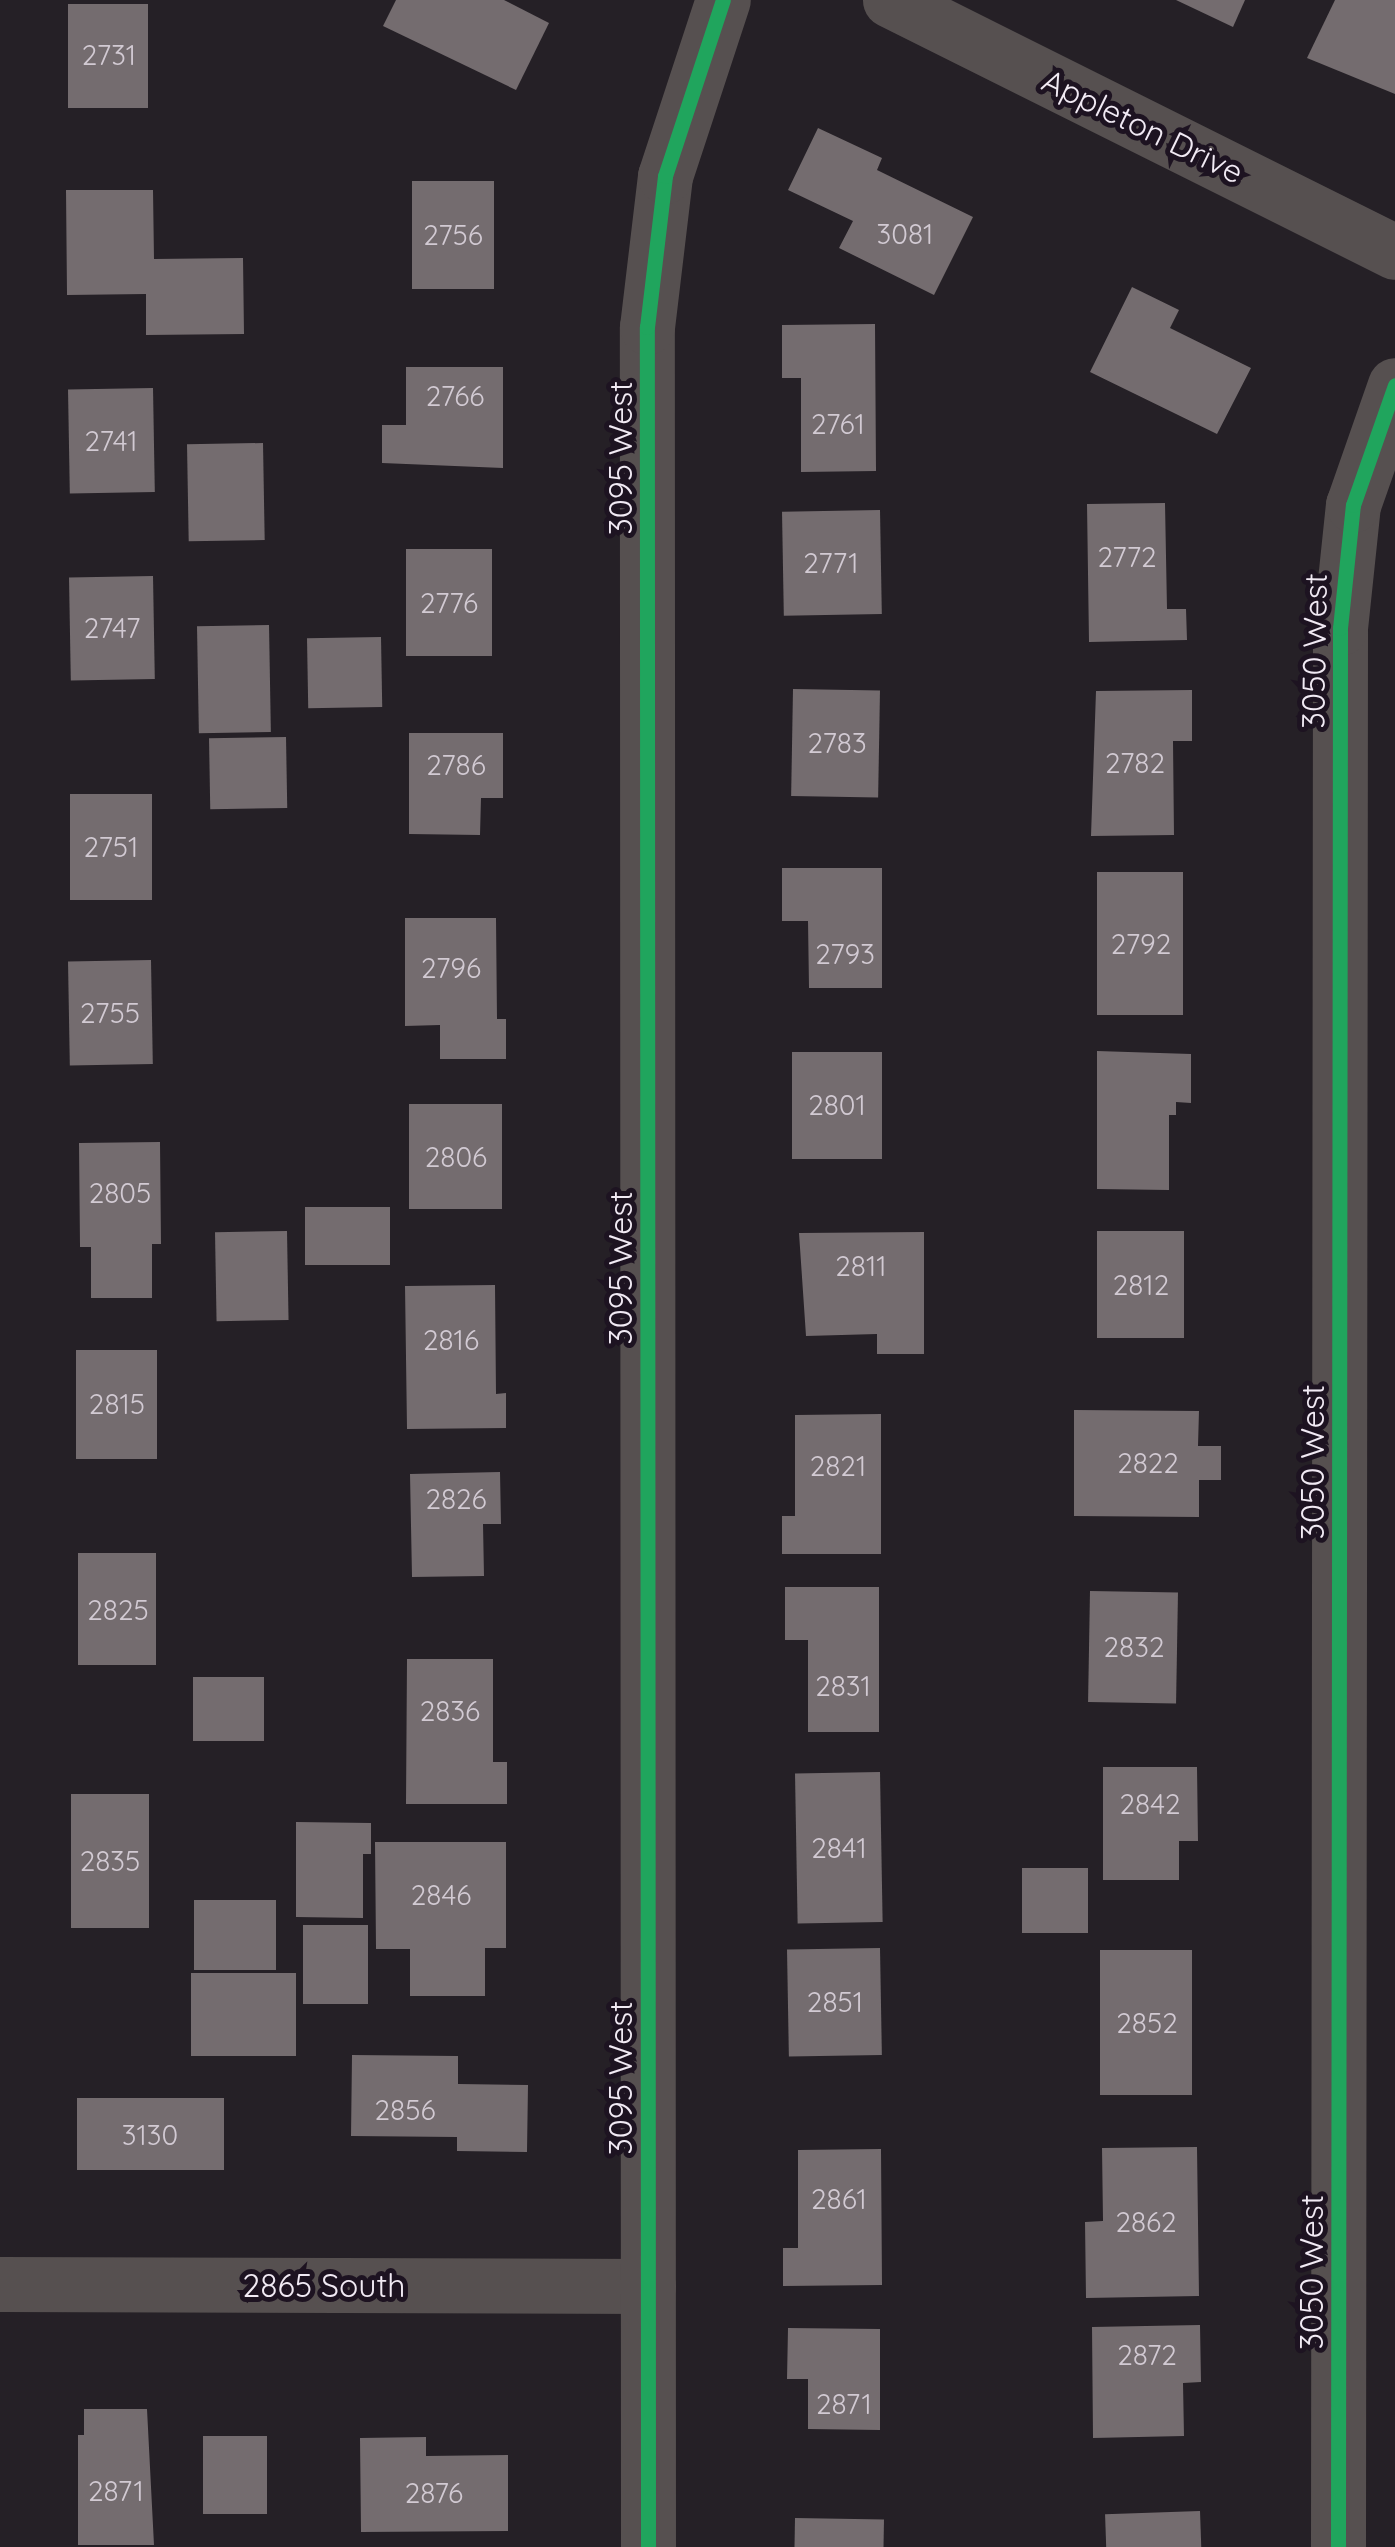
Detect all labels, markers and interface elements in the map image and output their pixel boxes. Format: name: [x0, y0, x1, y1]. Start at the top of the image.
house number: 2731: [82, 38, 136, 72]
street label: Appleton Drive: [1036, 61, 1250, 191]
house number: 3081: [877, 217, 933, 251]
house number: 2756: [423, 218, 483, 252]
house number: 2766: [426, 379, 484, 413]
street label: 3095 West: [601, 381, 639, 535]
house number: 2761: [811, 407, 865, 441]
house number: 2741: [84, 424, 138, 458]
house number: 2772: [1097, 540, 1157, 574]
house number: 2771: [803, 546, 859, 580]
street label: 3050 West: [1293, 573, 1335, 729]
house number: 2776: [420, 586, 478, 620]
house number: 2747: [84, 611, 140, 645]
house number: 2783: [807, 726, 867, 760]
house number: 2782: [1105, 746, 1165, 780]
house number: 2786: [426, 748, 486, 782]
house number: 2751: [84, 830, 138, 864]
house number: 2792: [1111, 927, 1171, 961]
house number: 2793: [815, 937, 875, 971]
house number: 2796: [421, 951, 481, 985]
house number: 2755: [80, 996, 140, 1030]
house number: 2801: [808, 1088, 866, 1122]
house number: 2806: [425, 1140, 487, 1174]
house number: 2805: [89, 1176, 151, 1210]
street label: 3095 West: [601, 1191, 639, 1345]
house number: 2811: [835, 1249, 887, 1283]
house number: 2812: [1113, 1268, 1169, 1302]
house number: 2816: [423, 1323, 479, 1357]
street label: 3050 West: [1293, 1384, 1331, 1540]
house number: 2815: [89, 1387, 145, 1421]
house number: 2822: [1117, 1446, 1179, 1480]
house number: 2821: [810, 1449, 866, 1483]
house number: 2826: [425, 1482, 487, 1516]
house number: 2825: [87, 1593, 149, 1627]
house number: 2832: [1104, 1630, 1164, 1664]
house number: 2831: [815, 1669, 871, 1703]
house number: 2836: [420, 1694, 480, 1728]
house number: 2842: [1120, 1787, 1180, 1821]
house number: 2841: [811, 1831, 867, 1865]
house number: 2835: [80, 1844, 140, 1878]
house number: 2846: [411, 1878, 471, 1912]
house number: 2851: [807, 1985, 863, 2019]
street label: 3095 West: [601, 2001, 639, 2155]
house number: 2852: [1116, 2006, 1178, 2040]
house number: 2856: [375, 2093, 435, 2127]
house number: 3130: [122, 2118, 178, 2152]
house number: 2861: [811, 2182, 867, 2216]
street label: 3050 West: [1292, 2194, 1330, 2350]
house number: 2862: [1115, 2205, 1177, 2239]
street label: 2865 South: [243, 2266, 405, 2304]
house number: 2872: [1117, 2338, 1177, 2372]
house number: 2871: [816, 2387, 872, 2421]
house number: 2871: [88, 2474, 144, 2508]
house number: 2876: [405, 2476, 463, 2510]

